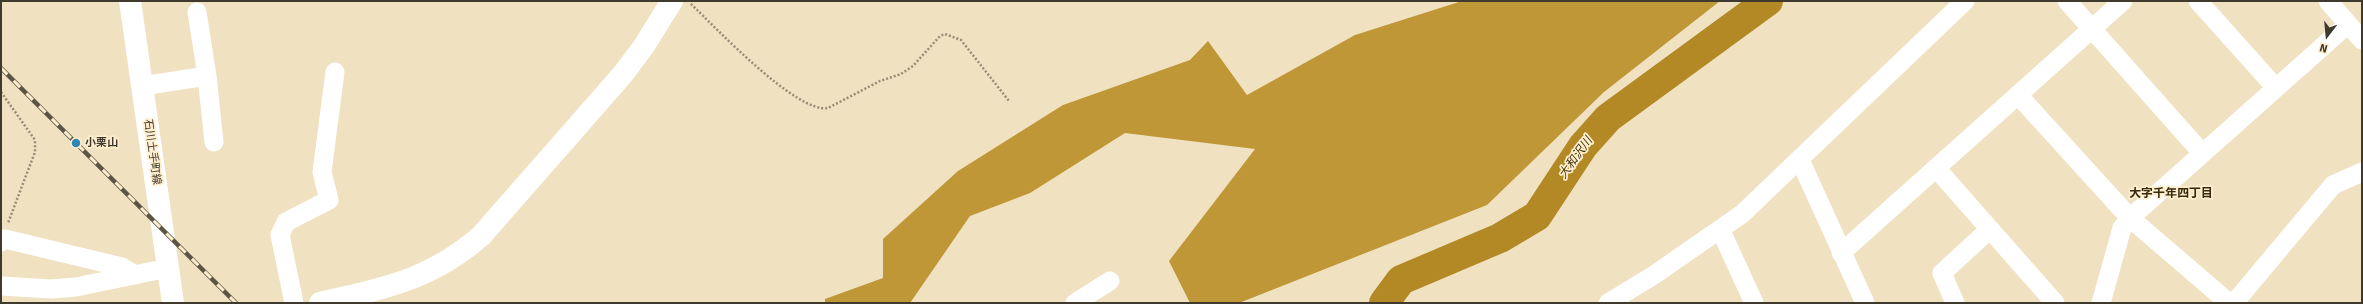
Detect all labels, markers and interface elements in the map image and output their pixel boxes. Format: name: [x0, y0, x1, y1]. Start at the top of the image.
north arrow: [2307, 16, 2347, 56]
text: N: [2318, 41, 2329, 55]
street label: 石川土手町線: [141, 118, 163, 186]
water label: 大和沢川: [1556, 134, 1596, 182]
place label: 小栗山: [85, 136, 118, 150]
marker: 小栗山: [70, 137, 82, 149]
district label: 大字千年四丁目: [2129, 187, 2213, 201]

